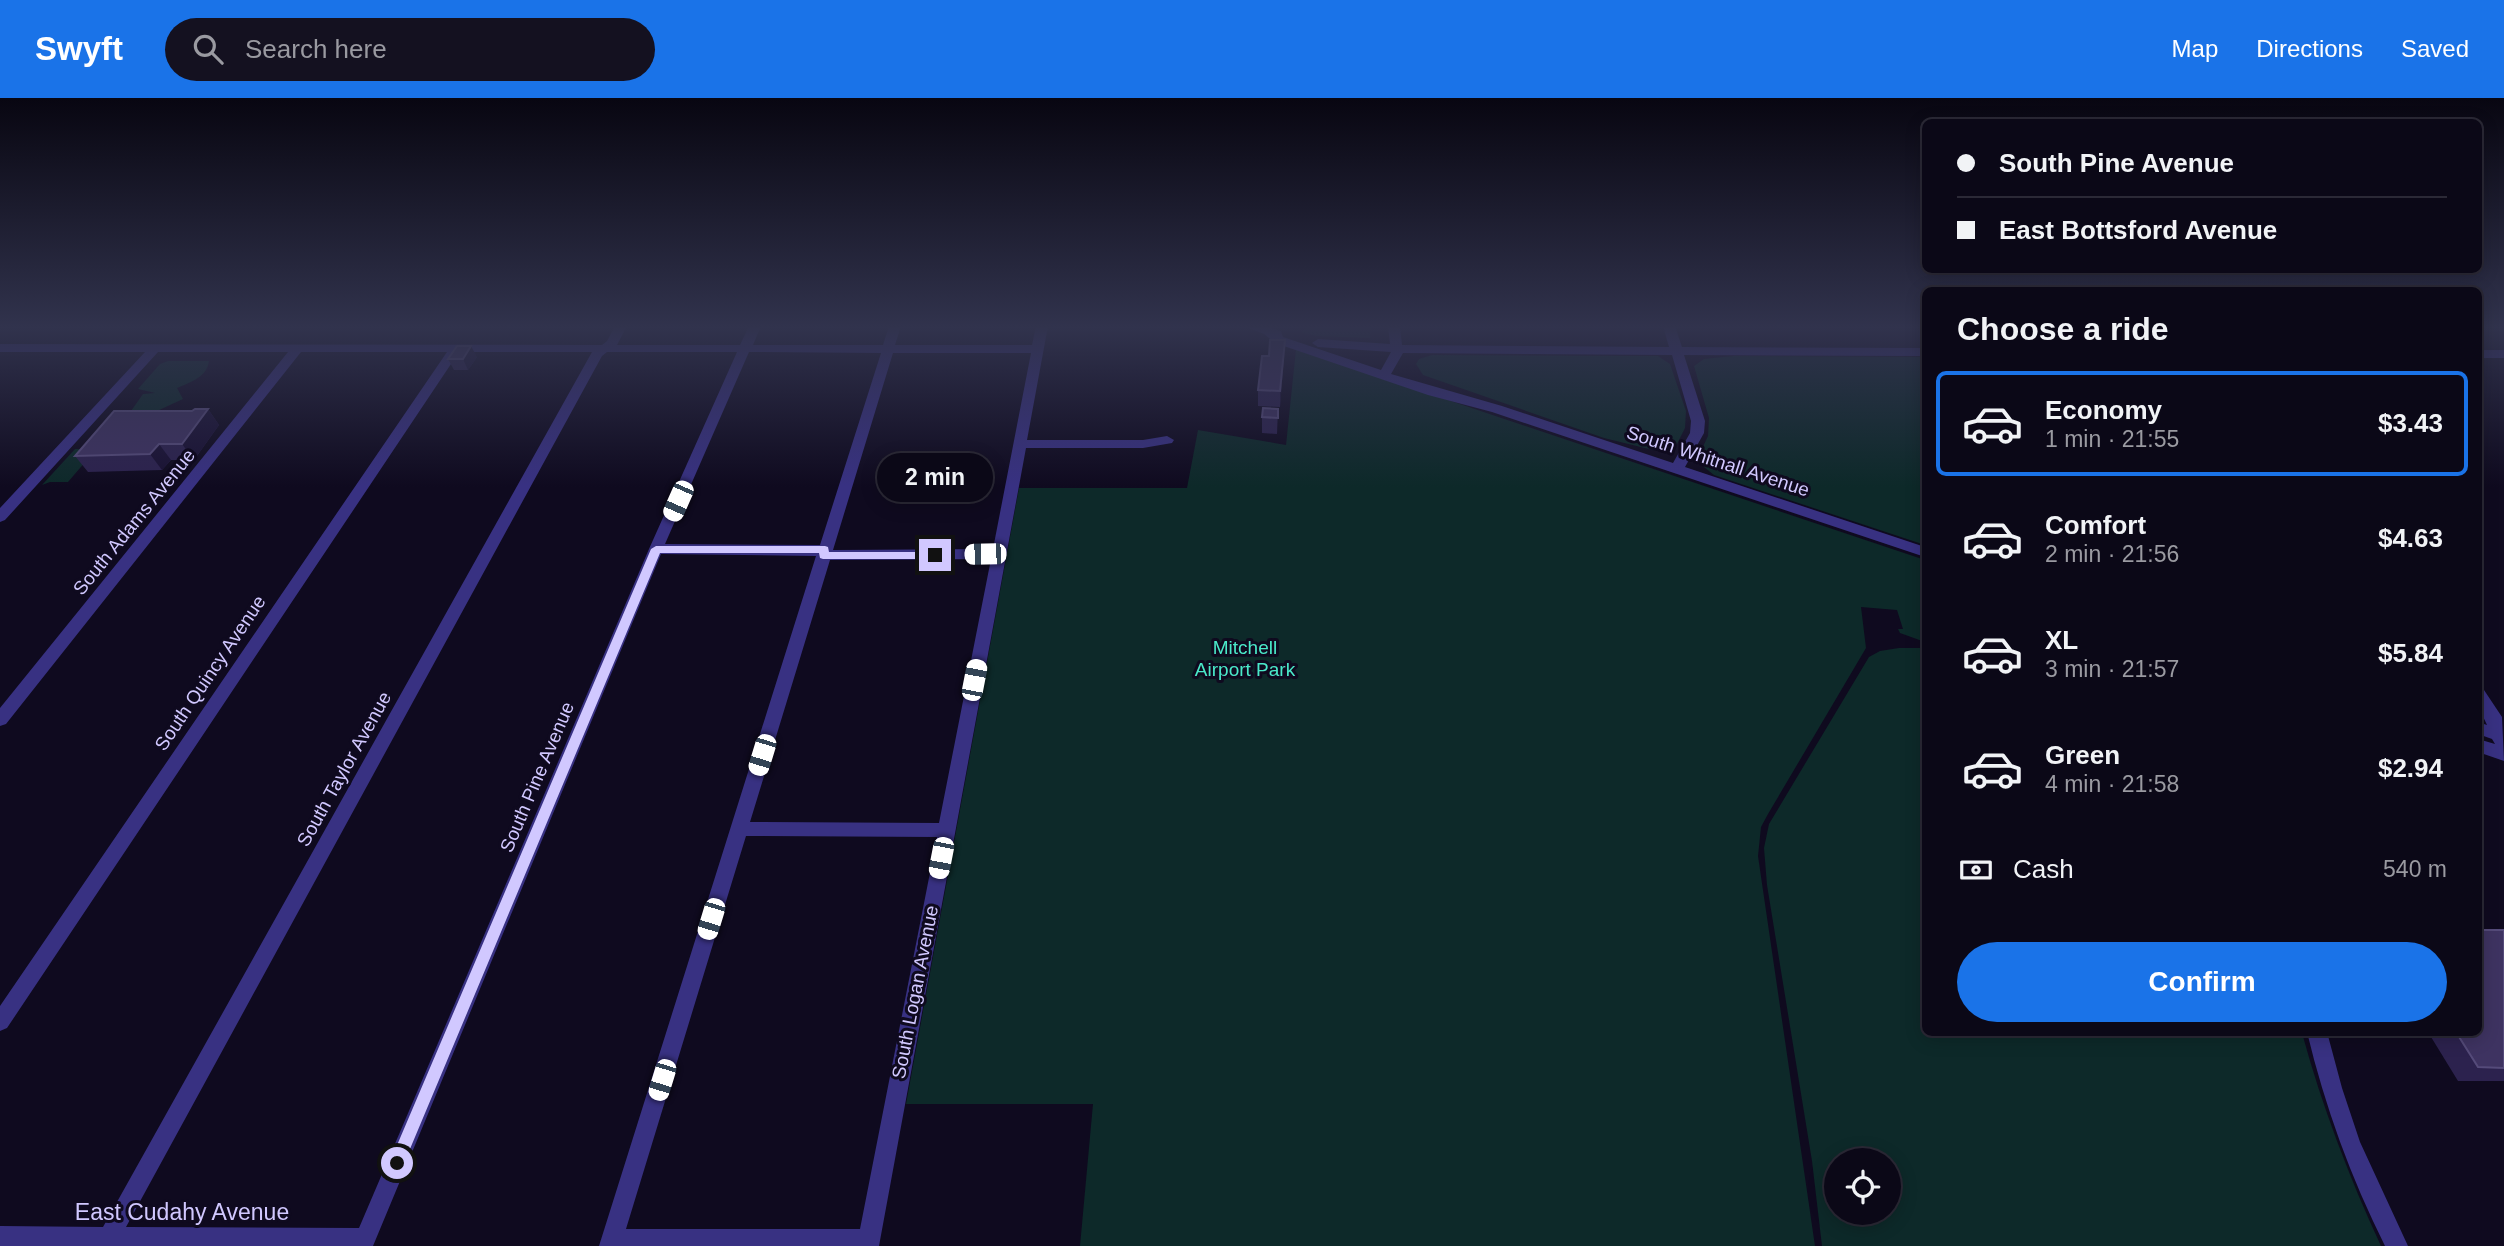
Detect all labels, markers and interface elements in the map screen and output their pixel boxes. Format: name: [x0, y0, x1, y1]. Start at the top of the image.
search box: [165, 18, 655, 81]
text: Swyft: [35, 30, 123, 67]
icon: search: [189, 30, 227, 68]
text: Search here: [245, 34, 387, 64]
text: Map: [2172, 35, 2218, 62]
text: Directions: [2256, 35, 2363, 62]
text: Saved: [2401, 35, 2469, 62]
text: South Pine Avenue: [1999, 148, 2234, 178]
text: East Bottsford Avenue: [1999, 215, 2277, 245]
text: Choose a ride: [1957, 311, 2169, 347]
icon: car: [1961, 392, 2024, 455]
text: Economy: [2045, 395, 2162, 425]
text: $3.43: [2378, 408, 2443, 438]
street label: South Whitnall Avenue: [1624, 422, 1812, 500]
text: 1 min · 21:55: [2045, 426, 2179, 452]
street label: South Adams Avenue: [69, 445, 199, 599]
callout: 2 min: [877, 454, 993, 503]
text: 2 min: [905, 464, 965, 490]
car: [660, 478, 697, 524]
icon: car: [1961, 507, 2024, 570]
text: Comfort: [2045, 510, 2146, 540]
text: $4.63: [2378, 523, 2443, 553]
route end: [919, 539, 951, 571]
text: 2 min · 21:56: [2045, 541, 2179, 567]
car: [964, 543, 1007, 565]
street label: South Quincy Avenue: [150, 592, 270, 754]
icon: car: [1961, 622, 2024, 685]
text: XL: [2045, 625, 2078, 655]
park label: Mitchell Airport Park: [1195, 637, 1296, 680]
text: $5.84: [2378, 638, 2443, 668]
text: 3 min · 21:57: [2045, 656, 2179, 682]
car: [960, 657, 989, 703]
street label: South Taylor Avenue: [293, 688, 395, 850]
street label: South Pine Avenue: [496, 699, 578, 855]
car: [746, 732, 779, 778]
icon: car: [1961, 737, 2024, 800]
text: Green: [2045, 740, 2120, 770]
text: $2.94: [2378, 753, 2443, 783]
text: 4 min · 21:58: [2045, 771, 2179, 797]
car: [927, 835, 956, 881]
icon: cash: [1957, 851, 1995, 889]
text: Cash: [2013, 854, 2074, 884]
text: 540 m: [2383, 856, 2447, 882]
car: [695, 896, 728, 942]
street label: South Logan Avenue: [888, 904, 942, 1080]
button: Confirm: [1957, 942, 2447, 1022]
car: [646, 1057, 679, 1103]
route start: [381, 1147, 413, 1179]
map controls: [1824, 1148, 1901, 1225]
button: locate: [1824, 1148, 1901, 1225]
street label: East Cudahy Avenue: [75, 1199, 289, 1225]

